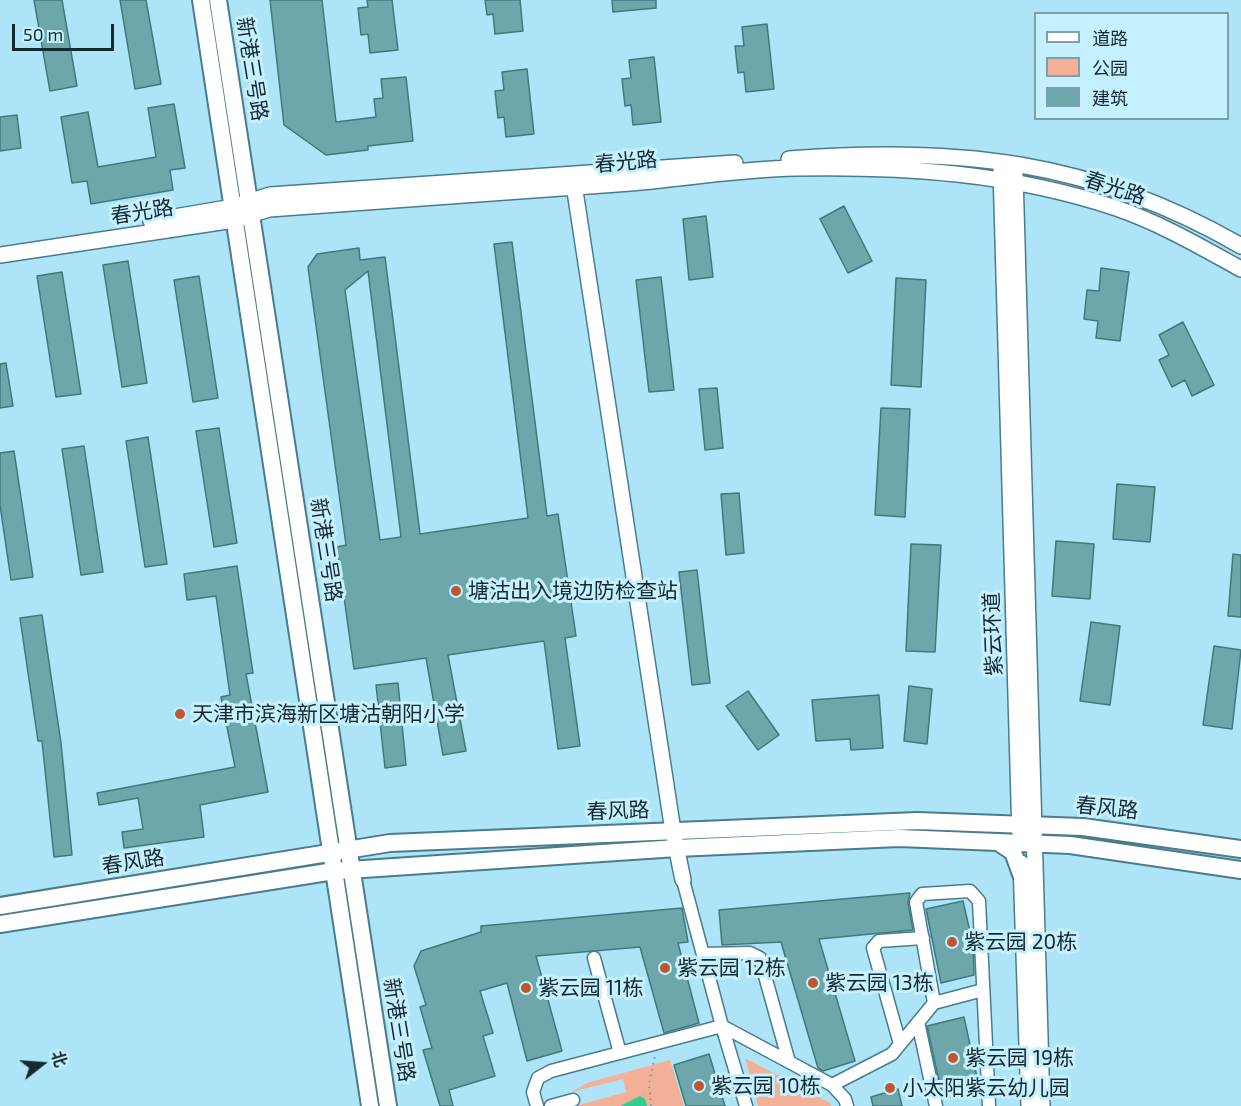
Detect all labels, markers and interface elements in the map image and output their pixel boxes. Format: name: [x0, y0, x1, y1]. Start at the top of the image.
scale bar: [15, 12, 117, 50]
legend: [1034, 12, 1229, 120]
street label: 新港三号路: [231, 15, 273, 123]
text: 50 m: [23, 23, 63, 45]
text: 道路: [1092, 27, 1128, 49]
text: 公园: [1092, 57, 1128, 79]
text: 建筑: [1092, 87, 1128, 109]
street label: 春光路: [594, 147, 658, 177]
street label: 春光路: [1081, 166, 1149, 210]
street label: 春光路: [109, 195, 175, 229]
street label: 新港三号路: [305, 496, 347, 604]
place label: 塘沽出入境边防检查站: [468, 578, 678, 604]
marker: 塘沽出入境边防检查站: [449, 584, 463, 598]
street label: 紫云环道: [979, 592, 1007, 676]
place label: 天津市滨海新区塘沽朝阳小学: [192, 701, 465, 727]
marker: 天津市滨海新区塘沽朝阳小学: [173, 707, 187, 721]
street label: 春风路: [1074, 792, 1140, 824]
street label: 春风路: [586, 797, 650, 825]
street label: 春风路: [100, 845, 166, 879]
place label: 紫云园 20栋: [964, 929, 1077, 955]
marker: 紫云园 20栋: [945, 935, 959, 949]
place label: 紫云园 12栋: [677, 955, 786, 981]
marker: 紫云园 12栋: [658, 961, 672, 975]
place label: 紫云园 13栋: [825, 970, 934, 996]
place label: 紫云园 11栋: [538, 975, 643, 1001]
street label: 新港三号路: [378, 976, 420, 1084]
marker: 紫云园 13栋: [806, 976, 820, 990]
marker: 紫云园 11栋: [519, 981, 533, 995]
north arrow: [12, 1034, 72, 1094]
place label: 紫云园 19栋: [965, 1045, 1074, 1071]
text: 北: [48, 1048, 71, 1069]
marker: 紫云园 19栋: [946, 1051, 960, 1065]
place label: 紫云园 10栋: [711, 1073, 821, 1099]
place label: 小太阳紫云幼儿园: [902, 1075, 1070, 1101]
marker: 紫云园 10栋: [692, 1079, 706, 1093]
marker: 小太阳紫云幼儿园: [883, 1081, 897, 1095]

